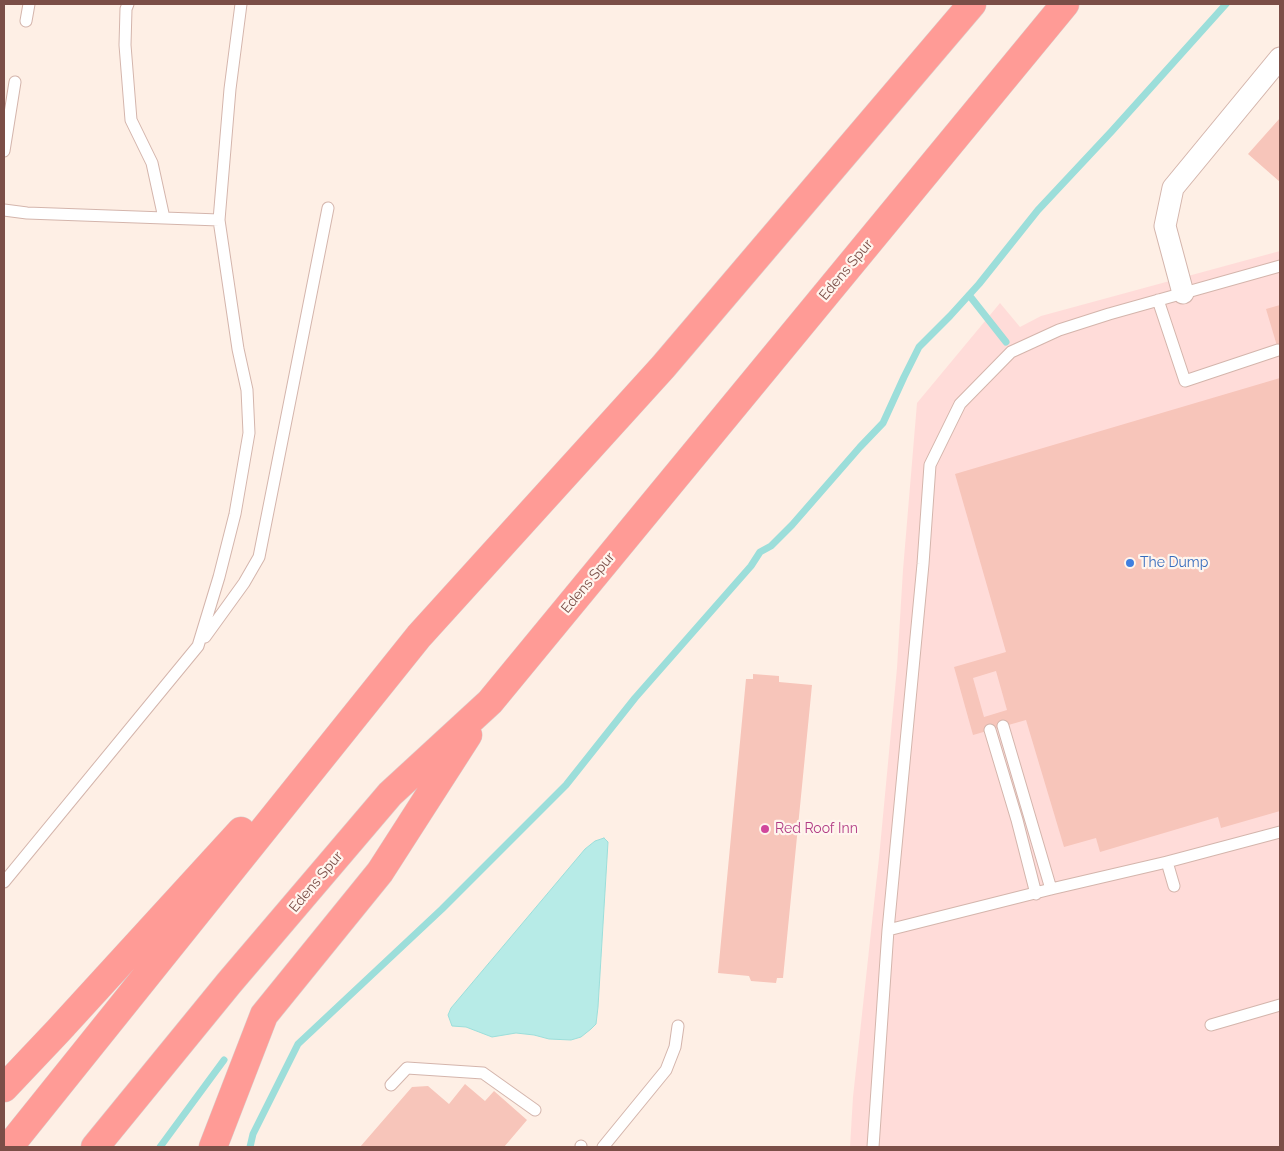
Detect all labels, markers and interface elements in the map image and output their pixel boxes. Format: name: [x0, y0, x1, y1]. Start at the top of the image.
street label: Edens Spur: [816, 236, 876, 304]
street label: Edens Spur: [558, 549, 618, 617]
place label: The Dump: [1140, 555, 1208, 571]
marker: The Dump: [1124, 557, 1136, 569]
place label: Red Roof Inn: [775, 821, 858, 837]
marker: Red Roof Inn: [759, 823, 771, 835]
street label: Edens Spur: [286, 848, 346, 916]

